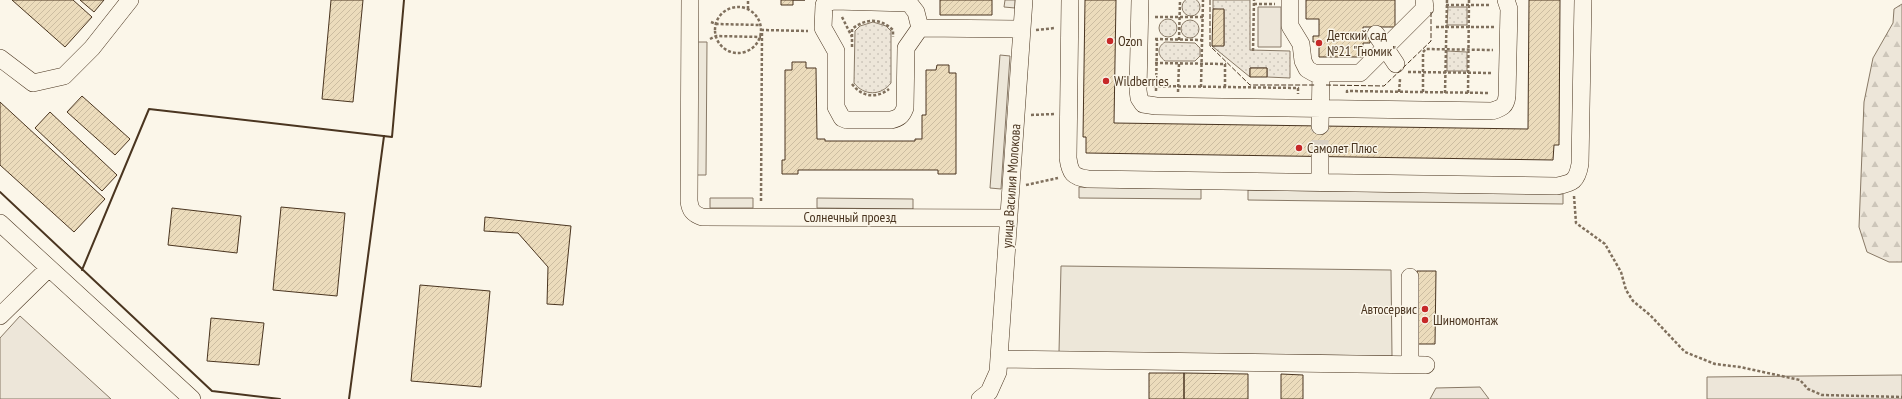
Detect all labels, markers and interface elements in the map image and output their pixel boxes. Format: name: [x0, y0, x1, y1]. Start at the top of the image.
place label: Детский сад №21 "Гномик": [1327, 26, 1396, 60]
place label: Ozon: [1118, 32, 1143, 50]
marker: Ozon: [1105, 36, 1115, 46]
marker: Детский сад №21 "Гномик": [1314, 38, 1324, 48]
place label: Wildberries: [1114, 72, 1169, 90]
marker: Wildberries: [1101, 76, 1111, 86]
street label: улица Василия Молокова: [998, 123, 1024, 249]
place label: Самолет Плюс: [1307, 139, 1377, 157]
marker: Самолет Плюс: [1294, 143, 1304, 153]
street label: Солнечный проезд: [804, 208, 896, 226]
place label: Автосервис: [1361, 300, 1417, 318]
marker: Автосервис: [1420, 304, 1430, 314]
place label: Шиномонтаж: [1433, 311, 1499, 329]
marker: Шиномонтаж: [1420, 315, 1430, 325]

